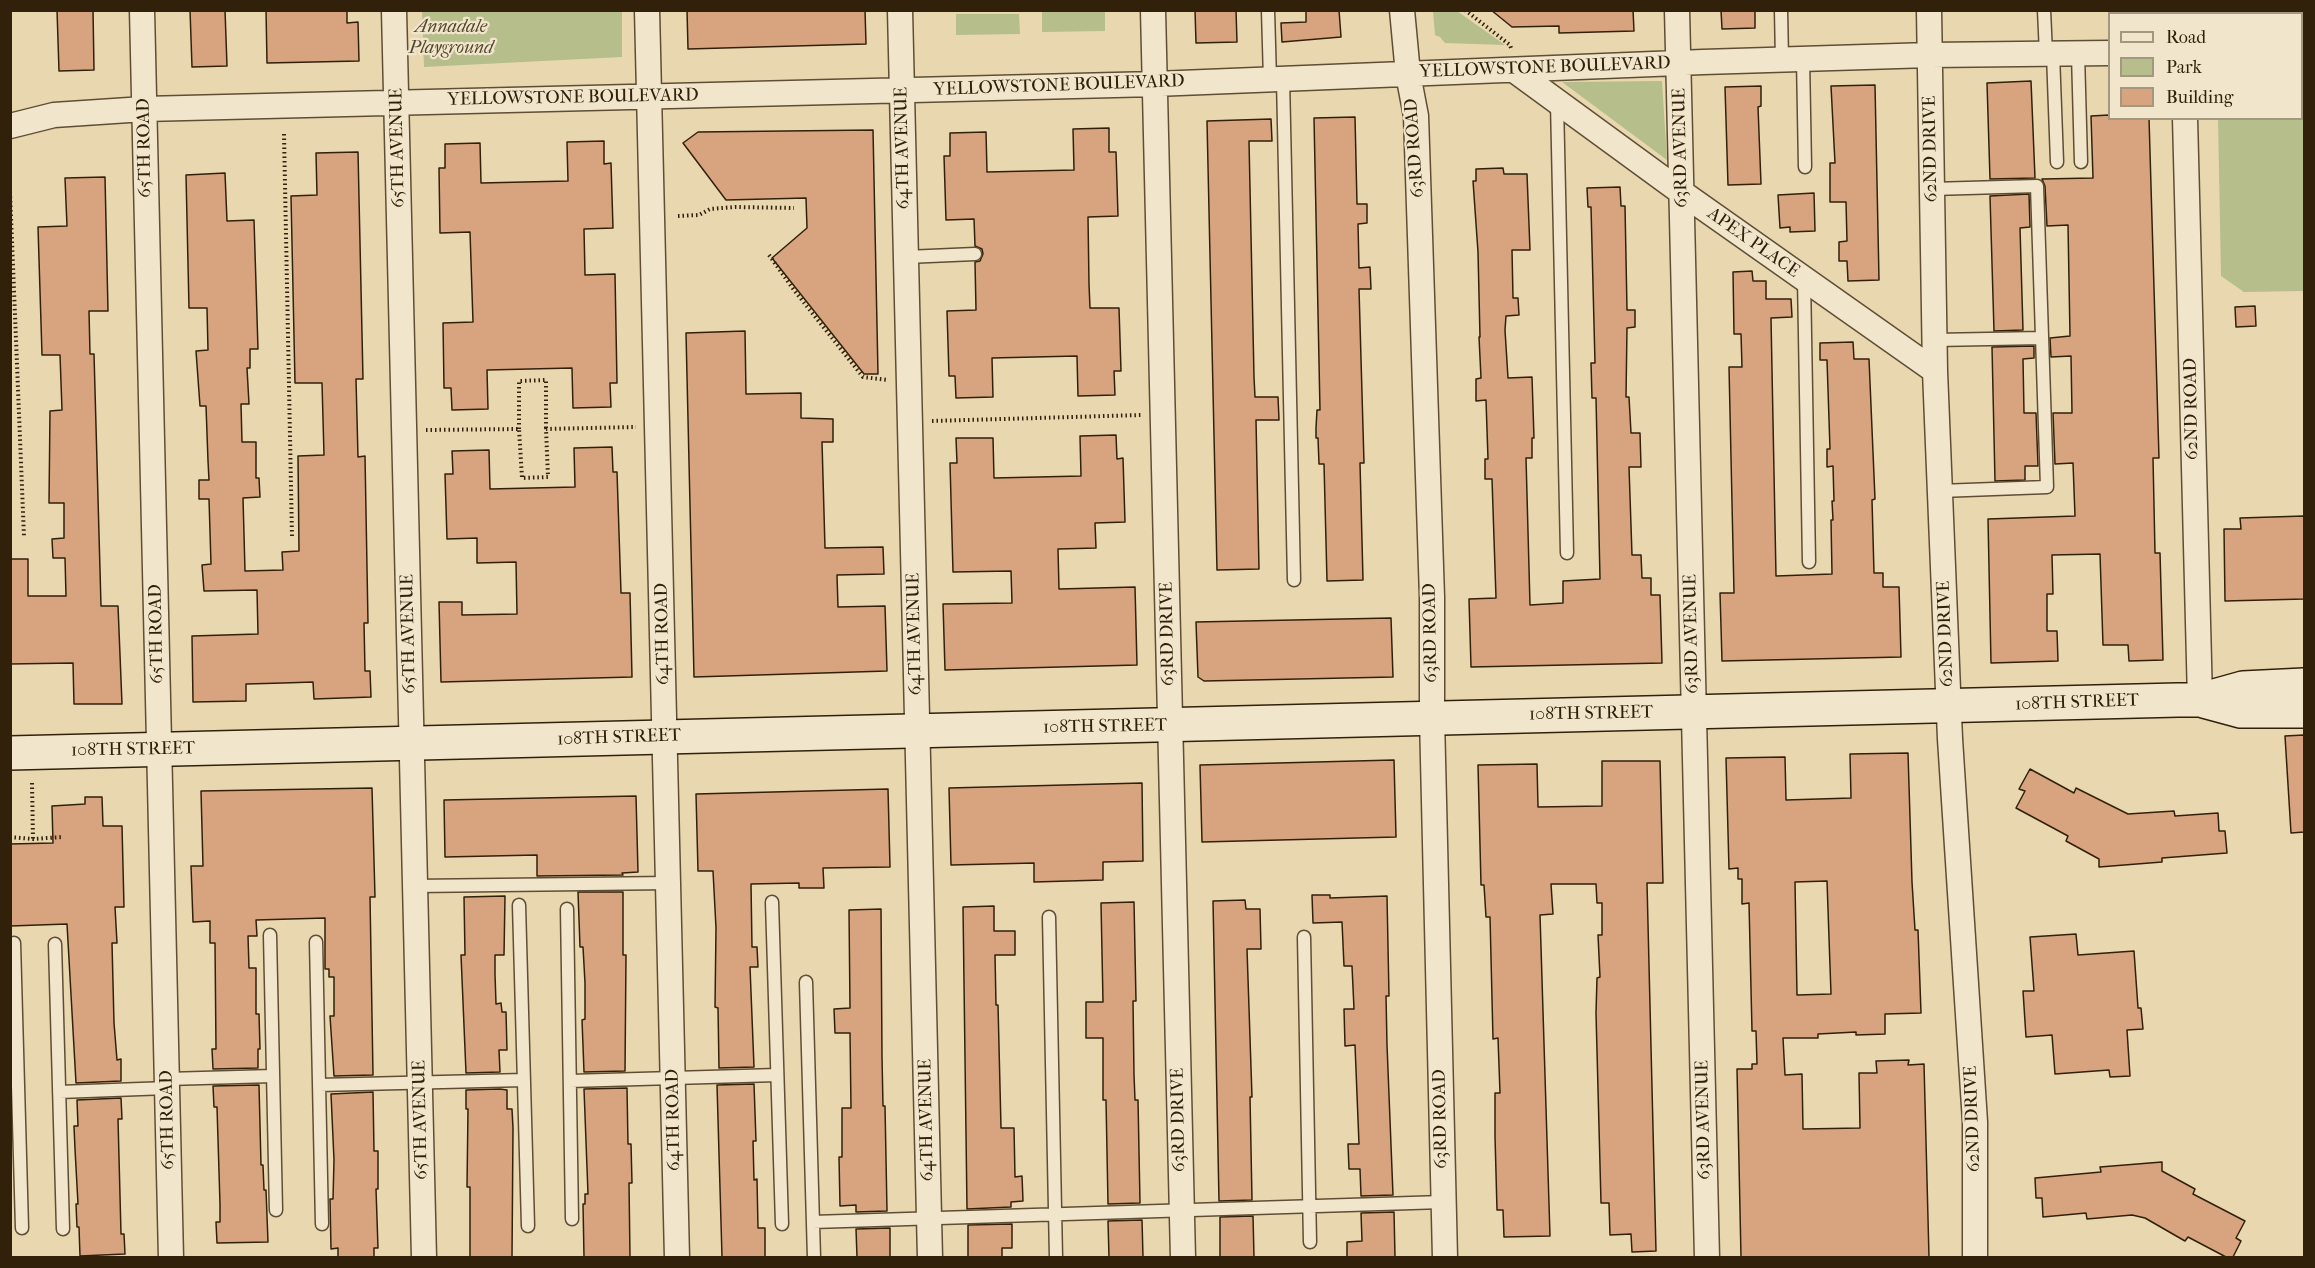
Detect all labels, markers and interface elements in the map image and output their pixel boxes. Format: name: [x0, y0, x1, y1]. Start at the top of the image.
legend: [2108, 12, 2303, 120]
park label: Annadale Playground: [409, 17, 493, 60]
text: Road: [2166, 27, 2206, 48]
street label: YELLOWSTONE BOULEVARD: [1419, 53, 1671, 83]
text: Park: [2166, 57, 2202, 78]
street label: YELLOWSTONE BOULEVARD: [933, 71, 1185, 101]
street label: YELLOWSTONE BOULEVARD: [447, 85, 699, 111]
street label: 64TH AVENUE: [891, 87, 915, 209]
text: Building: [2166, 87, 2233, 108]
street label: 65TH AVENUE: [386, 88, 410, 208]
street label: 63RD AVENUE: [1669, 88, 1693, 208]
street label: 62ND DRIVE: [1919, 96, 1943, 202]
street label: 65TH ROAD: [133, 98, 157, 198]
street label: 63RD ROAD: [1401, 98, 1429, 198]
street label: APEX PLACE: [1703, 203, 1803, 283]
street label: 62ND ROAD: [2180, 358, 2204, 460]
street label: 64TH AVENUE: [903, 573, 927, 695]
street label: 65TH AVENUE: [397, 574, 421, 694]
street label: 63RD AVENUE: [1680, 574, 1704, 694]
street label: 62ND DRIVE: [1933, 580, 1959, 688]
street label: 63RD DRIVE: [1156, 582, 1180, 686]
street label: 64TH ROAD: [651, 583, 675, 685]
street label: 63RD ROAD: [1419, 583, 1443, 683]
street label: 65TH ROAD: [145, 584, 169, 684]
street label: 108TH STREET: [2015, 690, 2139, 716]
street label: 108TH STREET: [1529, 702, 1653, 726]
street label: 108TH STREET: [1043, 715, 1167, 739]
street label: 108TH STREET: [557, 725, 681, 751]
street label: 108TH STREET: [71, 738, 195, 762]
street label: 64TH AVENUE: [915, 1059, 939, 1181]
street label: 65TH AVENUE: [409, 1060, 433, 1180]
street label: 63RD AVENUE: [1692, 1060, 1716, 1180]
street label: 62ND DRIVE: [1960, 1065, 1986, 1173]
street label: 63RD DRIVE: [1167, 1068, 1191, 1172]
street label: 64TH ROAD: [662, 1069, 686, 1171]
street label: 63RD ROAD: [1429, 1069, 1453, 1169]
street label: 65TH ROAD: [156, 1070, 180, 1170]

